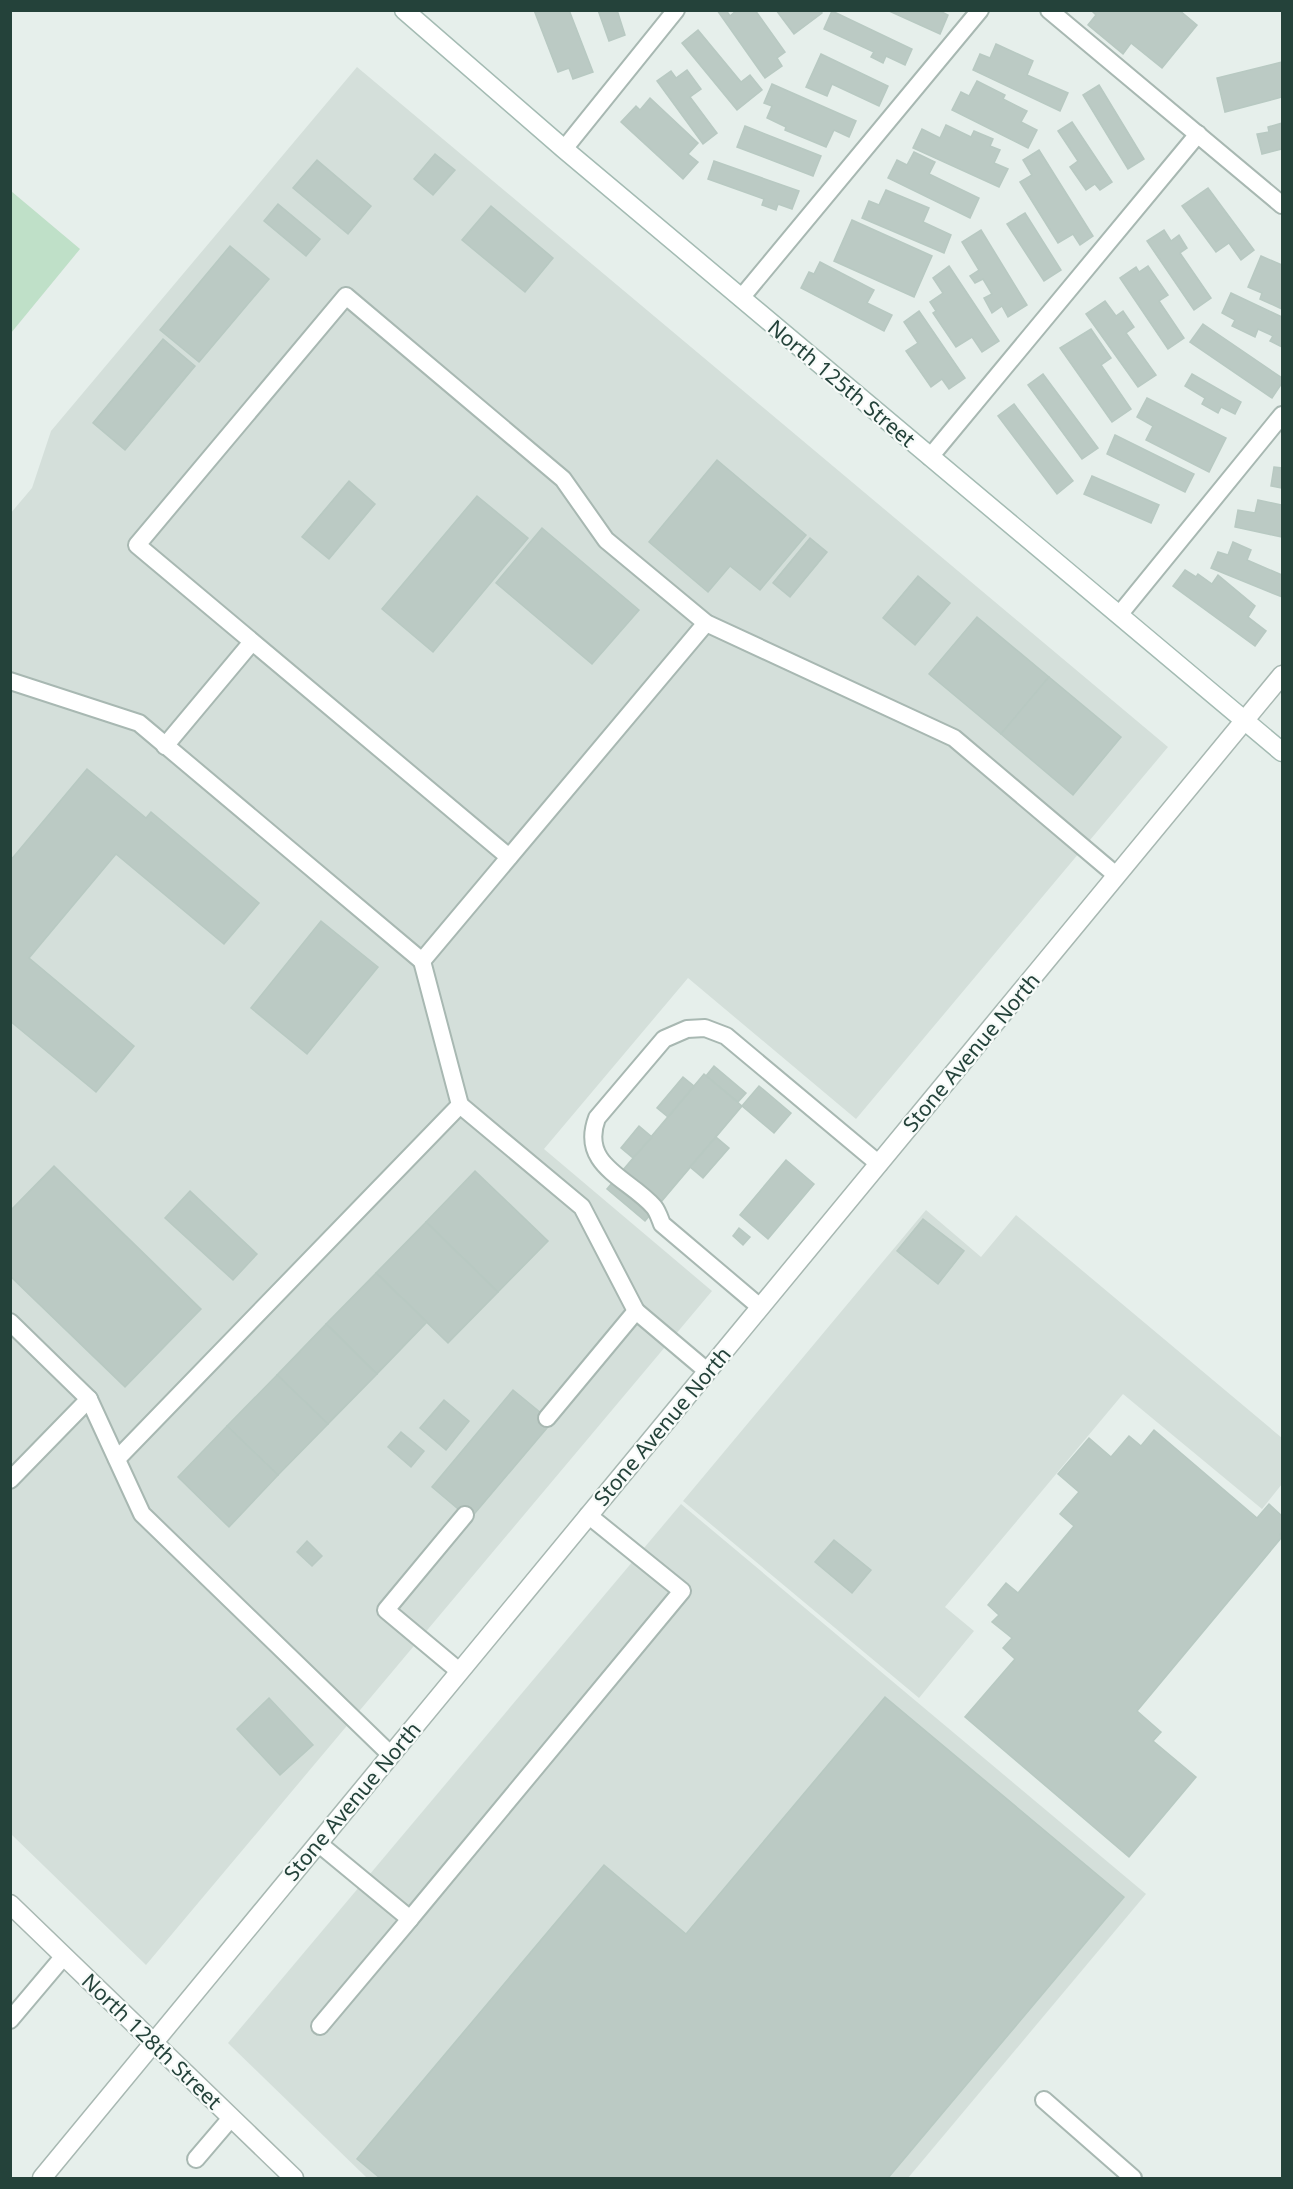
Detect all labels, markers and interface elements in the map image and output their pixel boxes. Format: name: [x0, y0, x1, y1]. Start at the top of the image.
street label: North 125th Street: [763, 313, 922, 453]
street label: Stone Avenue North: [896, 967, 1046, 1137]
street label: Stone Avenue North: [587, 1341, 737, 1511]
street label: Stone Avenue North: [277, 1716, 427, 1886]
street label: North 128th Street: [76, 1967, 228, 2115]

